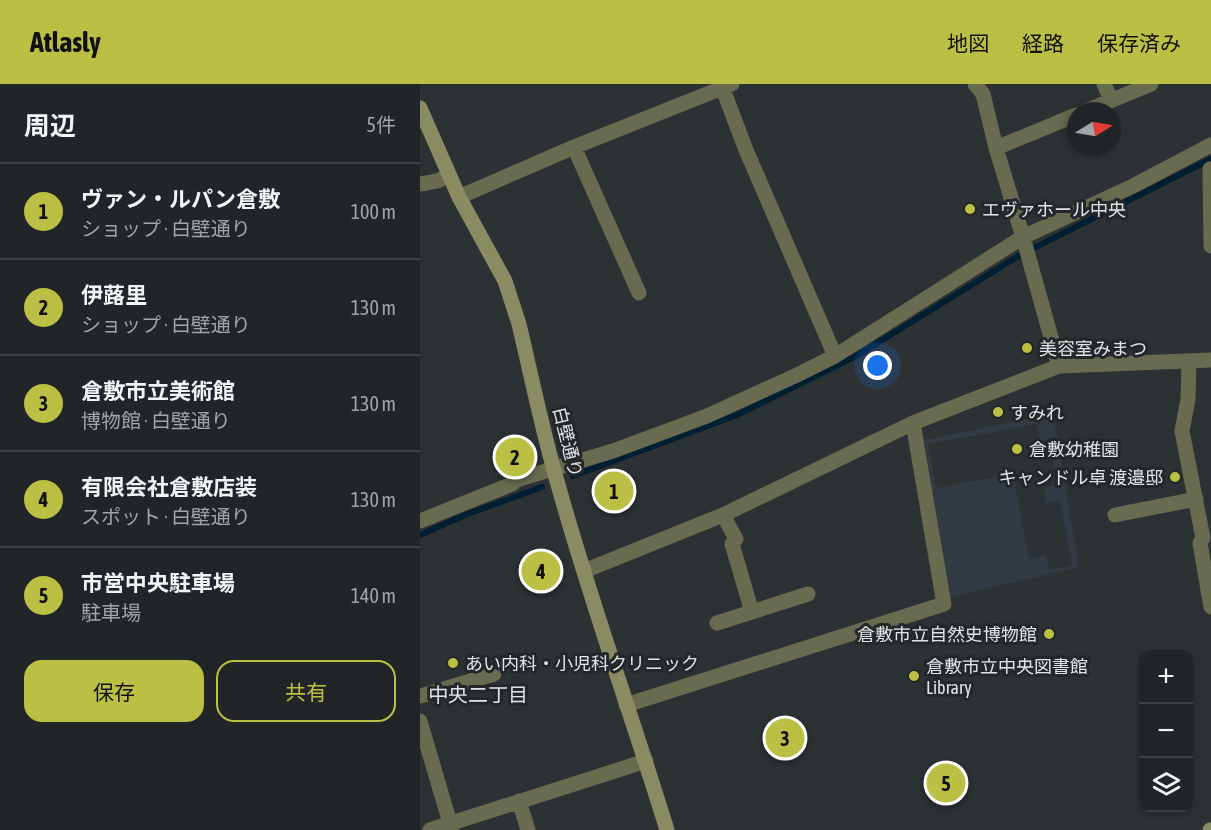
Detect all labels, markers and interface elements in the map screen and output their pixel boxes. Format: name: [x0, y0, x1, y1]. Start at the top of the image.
text: Atlasly: [30, 26, 101, 58]
text: 地図: [947, 31, 989, 55]
text: 経路: [1022, 31, 1064, 55]
text: 保存済み: [1097, 31, 1181, 55]
north arrow: [1067, 102, 1121, 156]
text: 周辺: [24, 111, 76, 141]
text: 5件: [367, 113, 396, 136]
text: ヴァン・ルパン倉敷: [81, 186, 280, 212]
place label: エヴァホール中央: [982, 199, 1126, 220]
text: 1: [39, 200, 48, 223]
text: 100 m: [351, 200, 396, 223]
marker: エヴァホール中央: [963, 202, 977, 216]
text: ショップ · 白壁通り: [81, 217, 251, 240]
text: 伊蕗里: [81, 282, 147, 308]
text: 2: [39, 296, 48, 319]
text: 130 m: [351, 296, 396, 319]
text: ショップ · 白壁通り: [81, 313, 251, 336]
place label: 美容室みまつ: [1039, 338, 1147, 359]
marker: 美容室みまつ: [1020, 341, 1034, 355]
your location: [863, 351, 892, 380]
text: 倉敷市立美術館: [81, 378, 235, 404]
text: 3: [39, 392, 48, 415]
text: 130 m: [351, 392, 396, 415]
place label: すみれ: [1010, 402, 1064, 423]
street label: 白壁通り: [549, 405, 587, 479]
marker: すみれ: [991, 405, 1005, 419]
text: 博物館 · 白壁通り: [81, 409, 231, 432]
pin: 2: [496, 434, 535, 479]
place label: 倉敷幼稚園: [1029, 439, 1119, 460]
marker: 倉敷幼稚園: [1010, 442, 1024, 456]
place label: キャンドル卓 渡邉邸: [999, 467, 1163, 488]
pin: 1: [594, 468, 634, 514]
marker: キャンドル卓 渡邉邸: [1168, 470, 1182, 484]
text: 有限会社倉敷店装: [81, 474, 257, 500]
text: 4: [39, 488, 48, 511]
text: 130 m: [351, 488, 396, 511]
text: スポット · 白壁通り: [81, 505, 251, 528]
pin: 4: [522, 548, 560, 594]
text: 市営中央駐車場: [81, 570, 235, 596]
text: 5: [39, 584, 48, 607]
text: 140 m: [351, 584, 396, 607]
text: 駐車場: [81, 601, 141, 624]
place label: 倉敷市立自然史博物館: [857, 624, 1037, 645]
marker: 倉敷市立自然史博物館: [1042, 627, 1056, 641]
map controls: [1139, 650, 1193, 812]
button: +: [1139, 650, 1193, 704]
place label: あい内科・小児科クリニック: [465, 653, 699, 674]
marker: あい内科・小児科クリニック: [446, 656, 460, 670]
place label: 倉敷市立中央図書館 Library: [926, 656, 1088, 698]
button: 保存: [24, 660, 204, 722]
button: 共有: [216, 660, 396, 722]
marker: 倉敷市立中央図書館 Library: [907, 669, 921, 683]
district label: 中央二丁目: [428, 683, 528, 706]
button: −: [1139, 704, 1193, 758]
pin: 3: [766, 716, 805, 760]
button: layers: [1139, 758, 1193, 812]
pin: 5: [926, 760, 966, 806]

